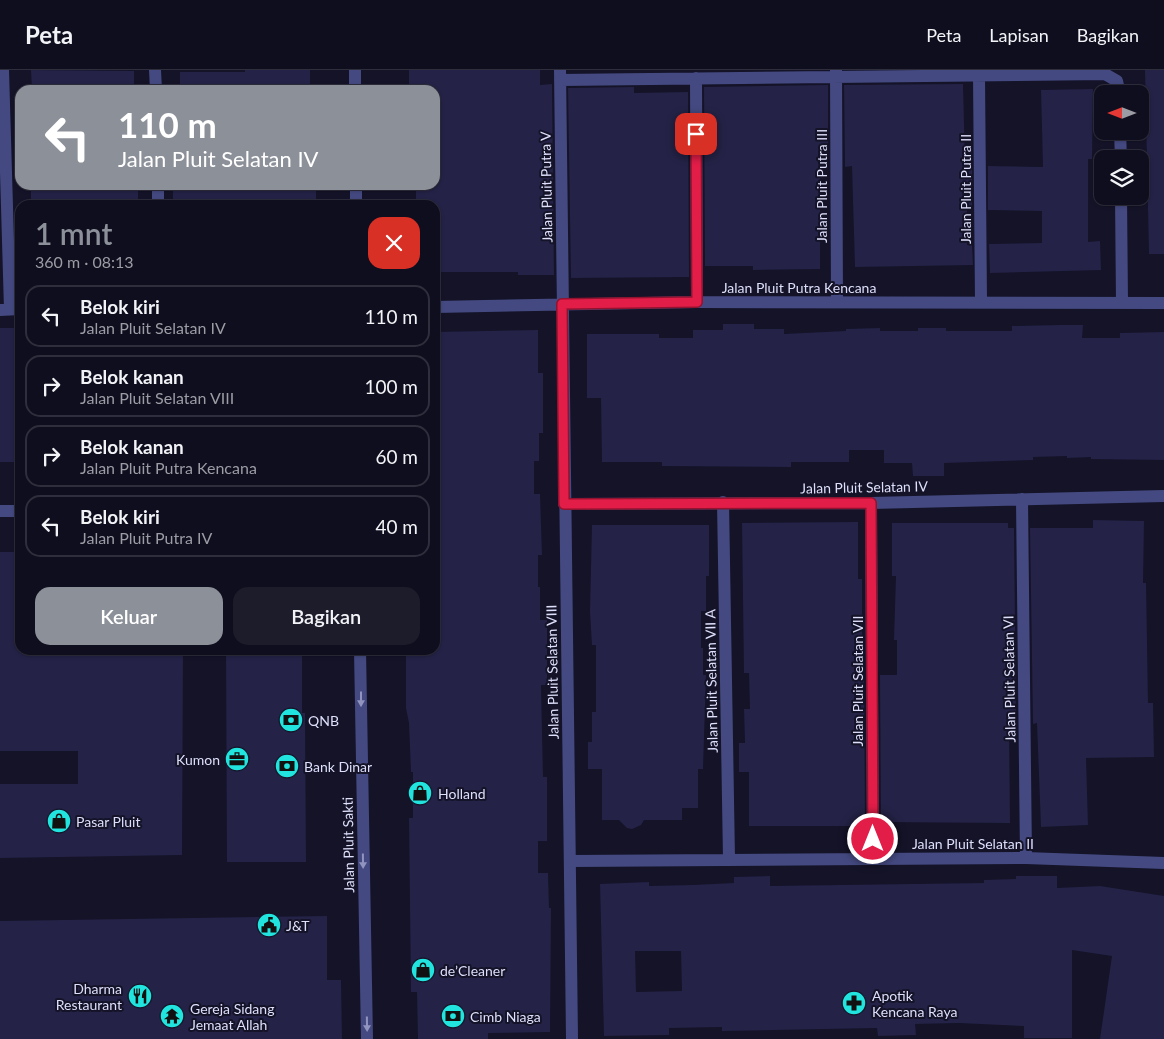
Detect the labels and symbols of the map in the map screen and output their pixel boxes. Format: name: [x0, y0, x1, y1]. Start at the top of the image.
north arrow: [1094, 85, 1149, 140]
pin: [675, 113, 717, 155]
street label: Jalan Pluit Putra III: [813, 129, 830, 243]
street label: Jalan Pluit Putra V: [537, 131, 555, 243]
street label: Jalan Pluit Putra II: [957, 134, 974, 244]
street label: Jalan Pluit Putra Kencana: [722, 279, 876, 296]
street label: Jalan Pluit Selatan IV: [800, 477, 928, 497]
street label: Jalan Pluit Selatan VIII: [542, 604, 562, 740]
street label: Jalan Pluit Selatan VII A: [701, 609, 721, 753]
street label: Jalan Pluit Selatan VI: [999, 615, 1019, 743]
street label: Jalan Pluit Selatan VII: [849, 616, 866, 747]
one-way arrow: [357, 691, 365, 707]
bank icon: QNB: [278, 707, 304, 733]
place label: QNB: [308, 712, 339, 729]
office icon: Kumon: [224, 746, 250, 772]
place label: Kumon: [176, 751, 220, 768]
bank icon: Bank Dinar: [274, 753, 300, 779]
place label: Bank Dinar: [304, 758, 372, 775]
shop icon: Holland: [407, 780, 433, 806]
place label: Holland: [438, 785, 486, 802]
street label: Jalan Pluit Sakti: [339, 797, 357, 893]
shop icon: Pasar Pluit: [46, 808, 72, 834]
position arrow: [846, 812, 898, 864]
place label: Pasar Pluit: [76, 813, 140, 830]
street label: Jalan Pluit Selatan II: [912, 835, 1034, 852]
one-way arrow: [359, 853, 367, 869]
public building icon: J&T: [256, 912, 282, 938]
place label: J&T: [286, 917, 310, 934]
shop icon: de’Cleaner: [410, 957, 436, 983]
place label: de’Cleaner: [440, 962, 505, 979]
place label: Dharma Restaurant: [56, 980, 122, 1013]
restaurant icon: Dharma Restaurant: [127, 983, 153, 1009]
place label: Apotik Kencana Raya: [872, 987, 957, 1020]
pharmacy icon: Apotik Kencana Raya: [841, 990, 867, 1016]
place label: Gereja Sidang Jemaat Allah: [190, 1000, 274, 1033]
temple icon: Gereja Sidang Jemaat Allah: [159, 1003, 185, 1029]
bank icon: Cimb Niaga: [440, 1003, 466, 1029]
place label: Cimb Niaga: [470, 1008, 541, 1025]
one-way arrow: [363, 1016, 371, 1032]

